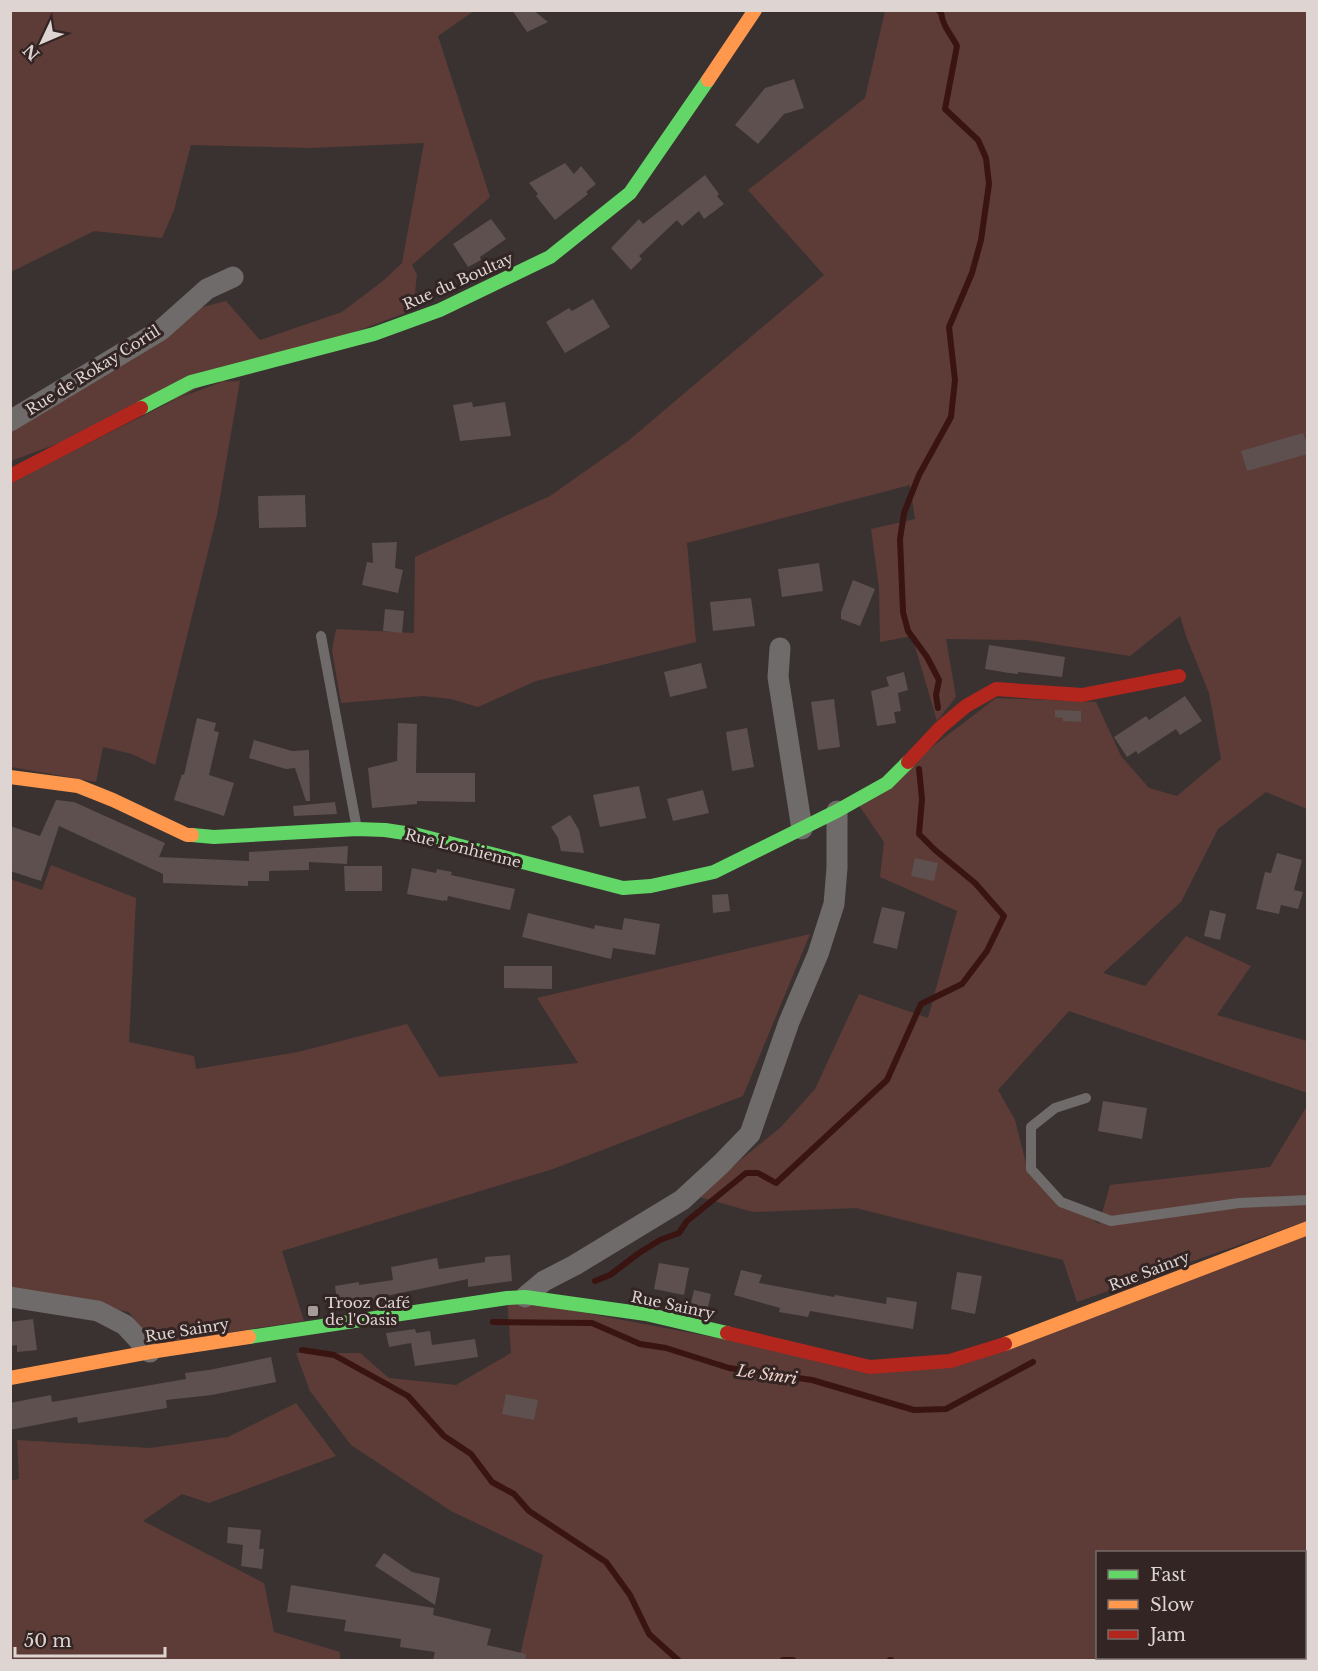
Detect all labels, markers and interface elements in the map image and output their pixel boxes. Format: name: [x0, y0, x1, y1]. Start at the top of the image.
north arrow: [12, 12, 72, 72]
text: N: [19, 40, 44, 65]
street label: Rue du Boultay: [400, 248, 516, 314]
street label: Rue de Rokay Cortil: [22, 321, 164, 419]
street label: Rue Lonhienne: [403, 824, 523, 872]
street label: Rue Sainry: [1106, 1247, 1192, 1295]
street label: Rue Sainry: [629, 1287, 717, 1323]
place label: Trooz Café de l'Oasis: [325, 1293, 410, 1329]
marker: Trooz Café de l'Oasis: [306, 1304, 320, 1318]
street label: Rue Sainry: [144, 1314, 231, 1346]
water label: Le Sinri: [735, 1360, 799, 1388]
legend: [1096, 1551, 1306, 1659]
text: Fast: [1150, 1564, 1187, 1586]
text: Slow: [1150, 1594, 1195, 1616]
scale bar: [15, 1620, 165, 1658]
text: Jam: [1148, 1624, 1186, 1646]
text: 50 m: [24, 1630, 72, 1652]

